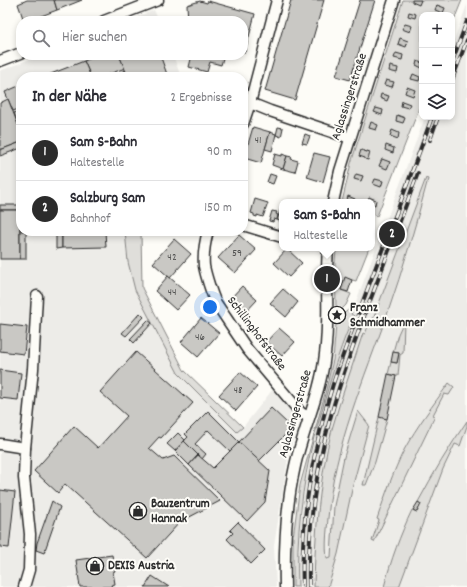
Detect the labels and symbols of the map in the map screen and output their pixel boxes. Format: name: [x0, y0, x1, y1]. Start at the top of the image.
street label: Aglassingerstraße: [327, 51, 373, 143]
house number: 41: [255, 133, 261, 149]
pin: 2: [379, 219, 405, 249]
house number: 59: [232, 246, 242, 262]
house number: 42: [167, 250, 177, 266]
pin: 1: [314, 264, 340, 294]
house number: 44: [167, 285, 177, 301]
street label: Schillinghofstraße: [222, 293, 291, 375]
your location: [200, 297, 220, 317]
place label: Franz Schmidhammer: [350, 299, 426, 333]
place icon: Franz Schmidhammer: [327, 305, 347, 325]
house number: 46: [195, 330, 205, 346]
street label: Aglassingerstraße: [274, 368, 318, 460]
house number: 48: [234, 383, 242, 399]
place label: Bauzentrum Hannak: [151, 495, 210, 529]
shop icon: Bauzentrum Hannak: [128, 501, 148, 521]
shop icon: DEXIS Austria: [85, 556, 105, 576]
place label: DEXIS Austria: [108, 557, 175, 576]

